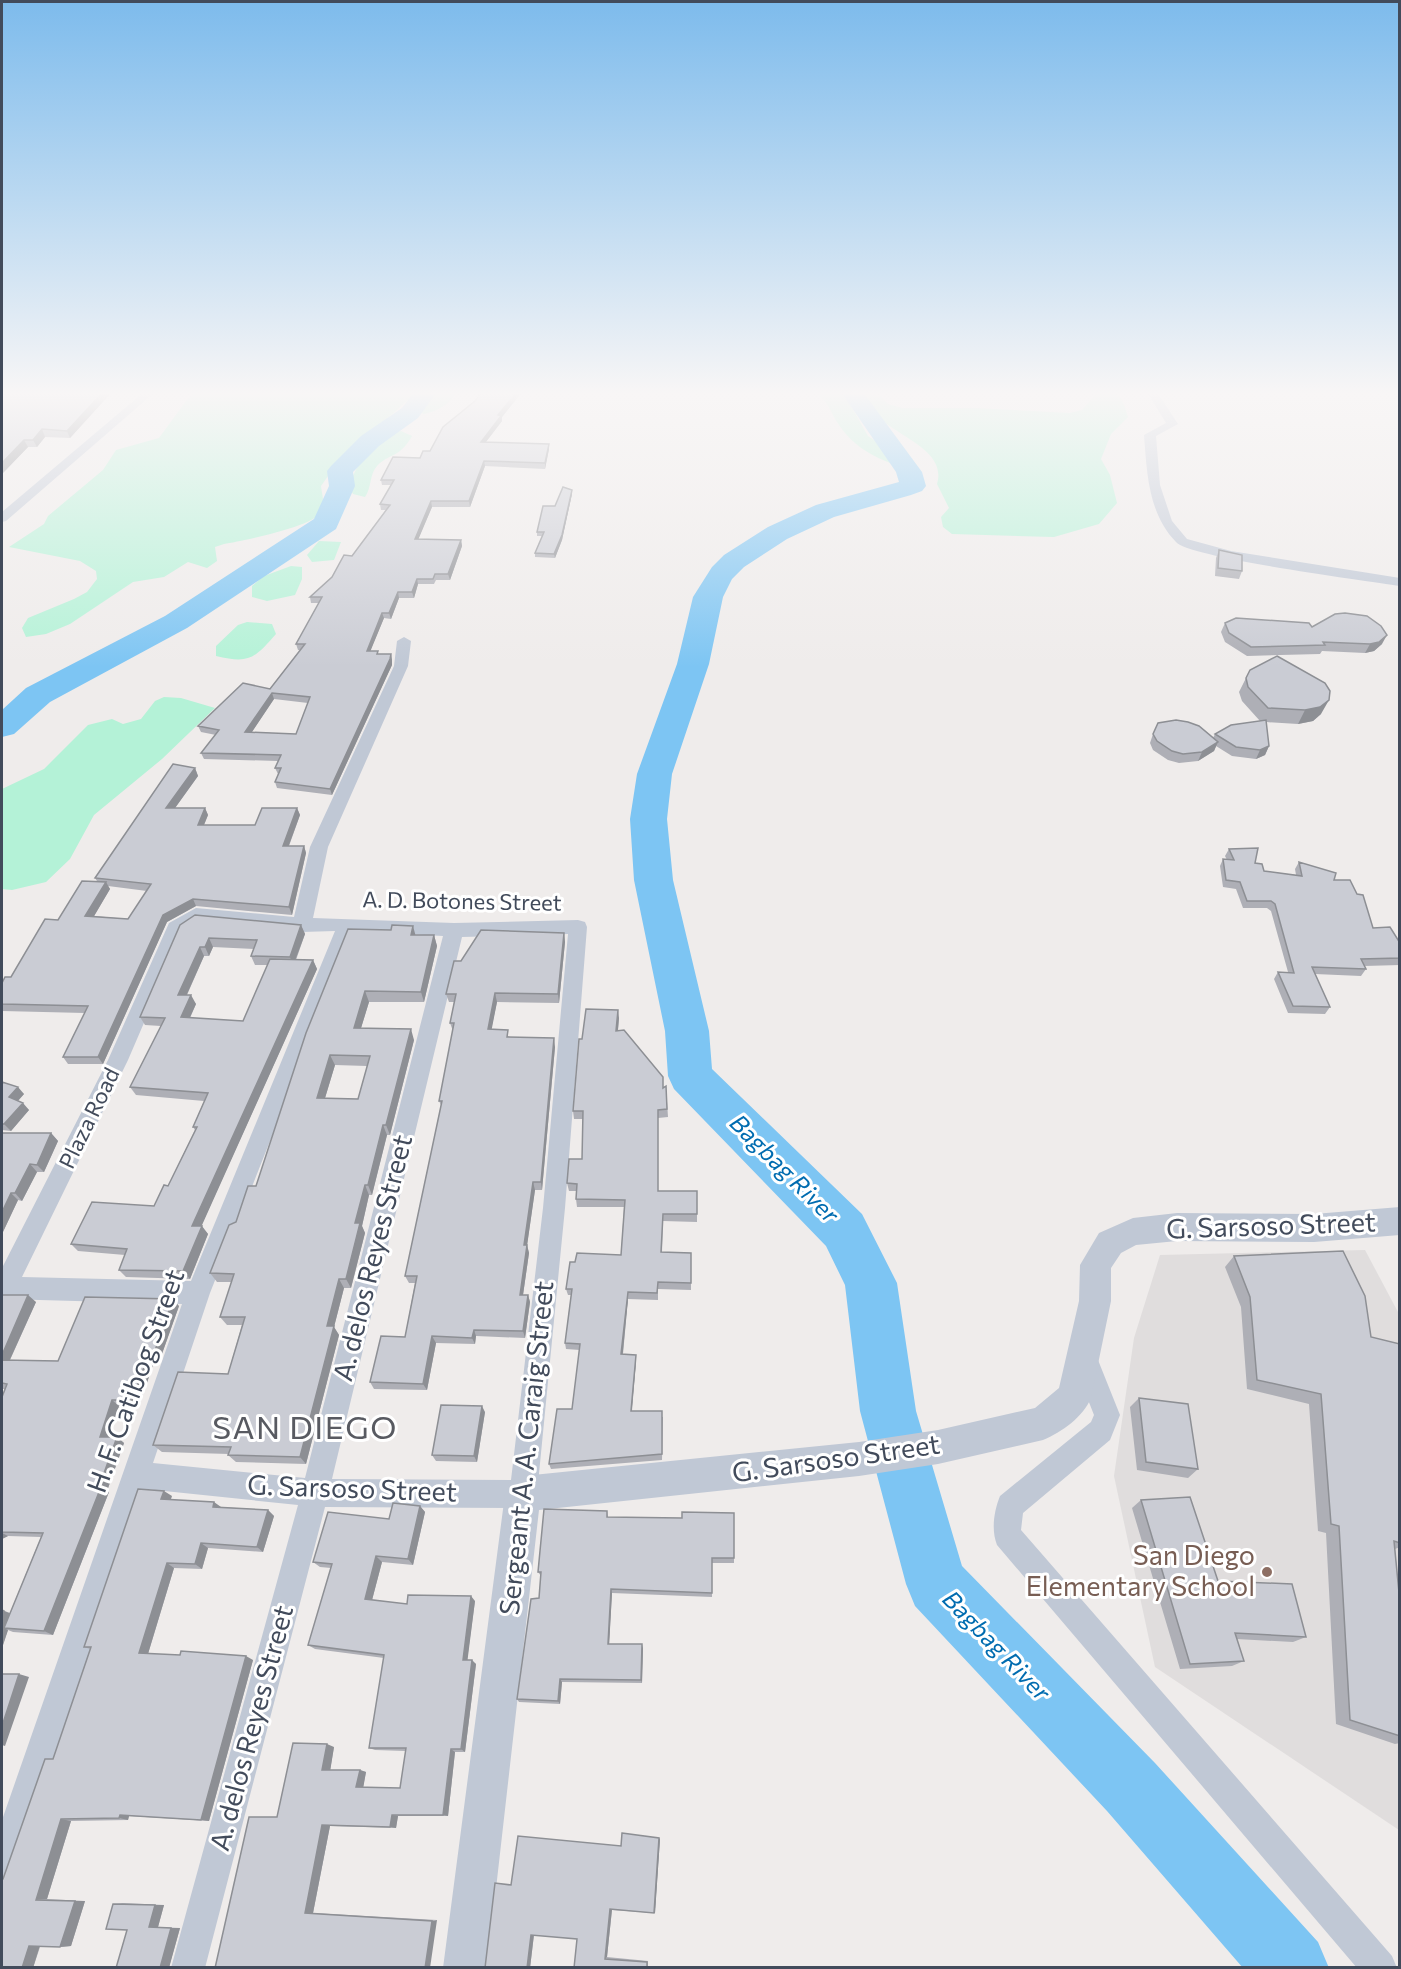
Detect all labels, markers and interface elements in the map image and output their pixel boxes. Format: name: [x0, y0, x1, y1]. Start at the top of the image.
street label: A. D. Botones Street: [362, 885, 562, 916]
street label: Plaza Road: [53, 1063, 125, 1173]
water label: Bagbag River: [725, 1107, 847, 1229]
street label: A. delos Reyes Street: [325, 1131, 418, 1384]
street label: G. Sarsoso Street: [1166, 1204, 1376, 1245]
street label: H. F. Catibog Street: [79, 1264, 190, 1497]
street label: Sergeant A. A. Caraig Street: [492, 1279, 559, 1617]
district label: SAN DIEGO: [212, 1406, 398, 1446]
street label: G. Sarsoso Street: [730, 1427, 942, 1488]
street label: G. Sarsoso Street: [247, 1467, 457, 1508]
place label: San Diego Elementary School: [1026, 1538, 1255, 1602]
marker: San Diego Elementary School: [1260, 1565, 1274, 1579]
water label: Bagbag River: [937, 1584, 1058, 1707]
street label: A. delos Reyes Street: [202, 1601, 299, 1854]

